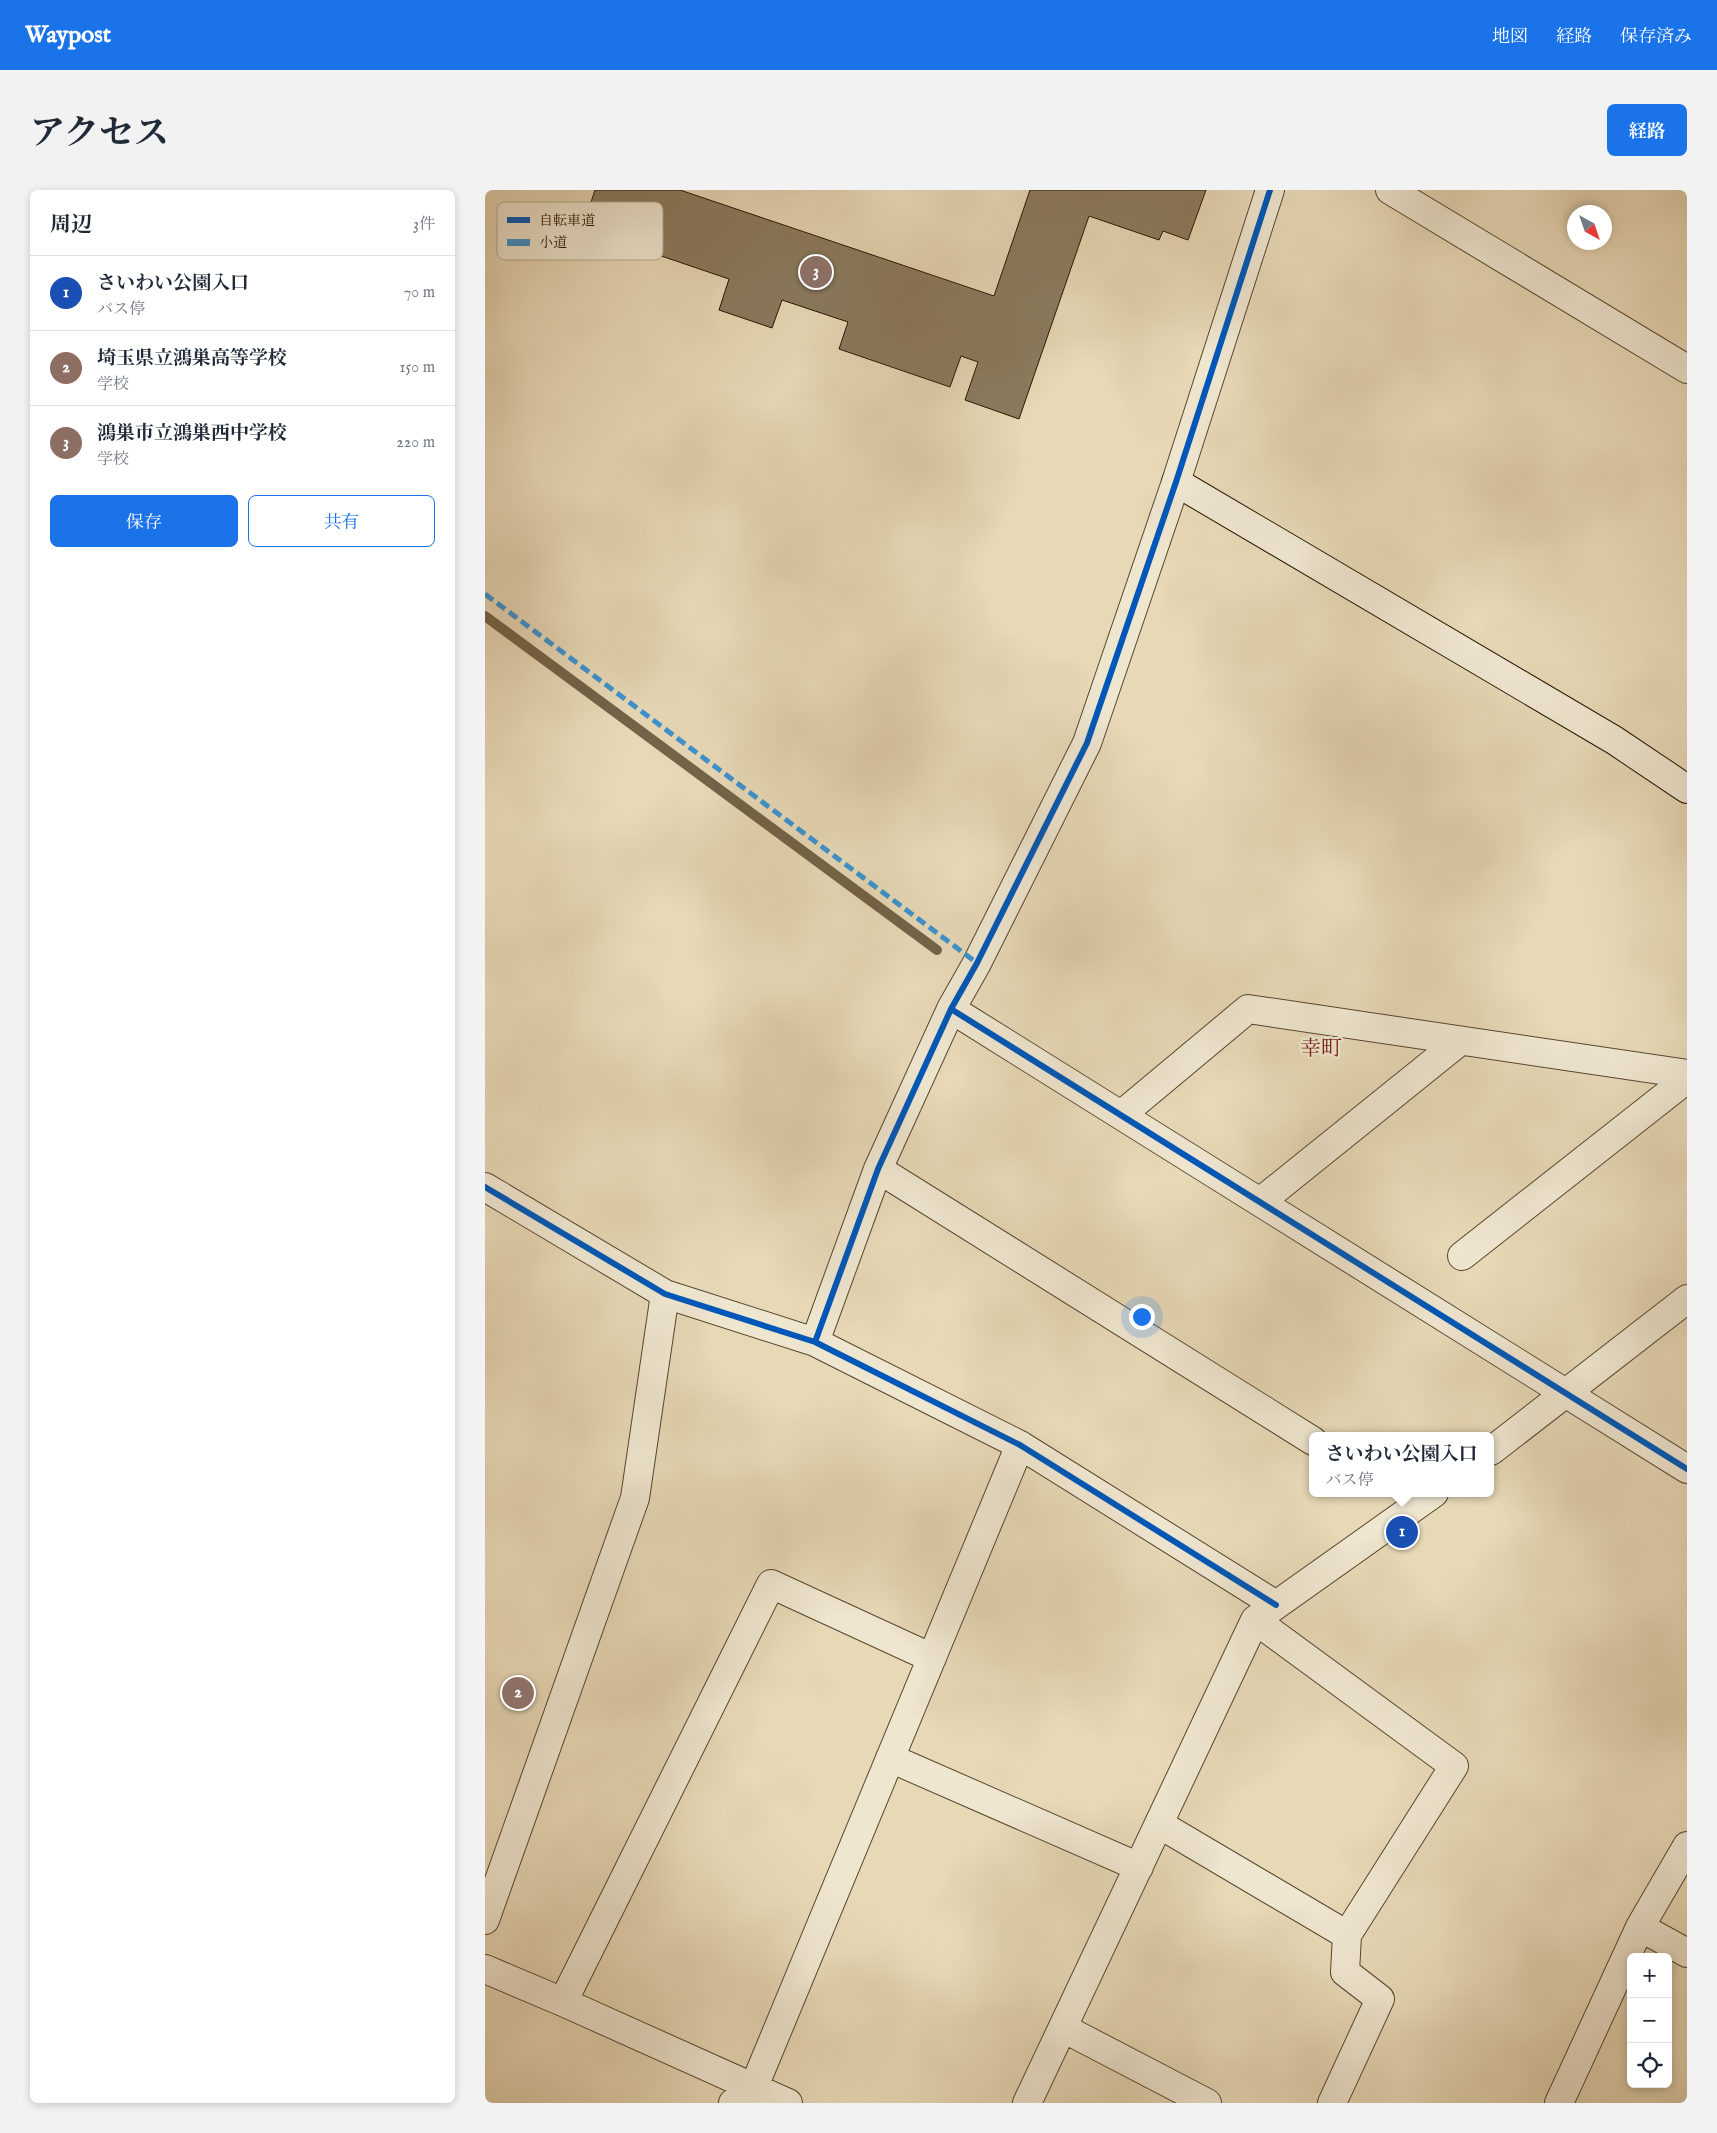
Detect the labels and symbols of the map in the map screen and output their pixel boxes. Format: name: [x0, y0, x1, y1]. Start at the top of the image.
legend: [497, 202, 663, 260]
north arrow: [1567, 205, 1612, 250]
text: 自転車道: [539, 212, 595, 230]
text: 小道: [539, 234, 567, 252]
pin: 3: [800, 253, 832, 291]
district label: 幸町: [1300, 1036, 1342, 1063]
your location: [1129, 1304, 1155, 1330]
pin: 1: [1386, 1513, 1418, 1551]
pin: 2: [502, 1674, 534, 1712]

